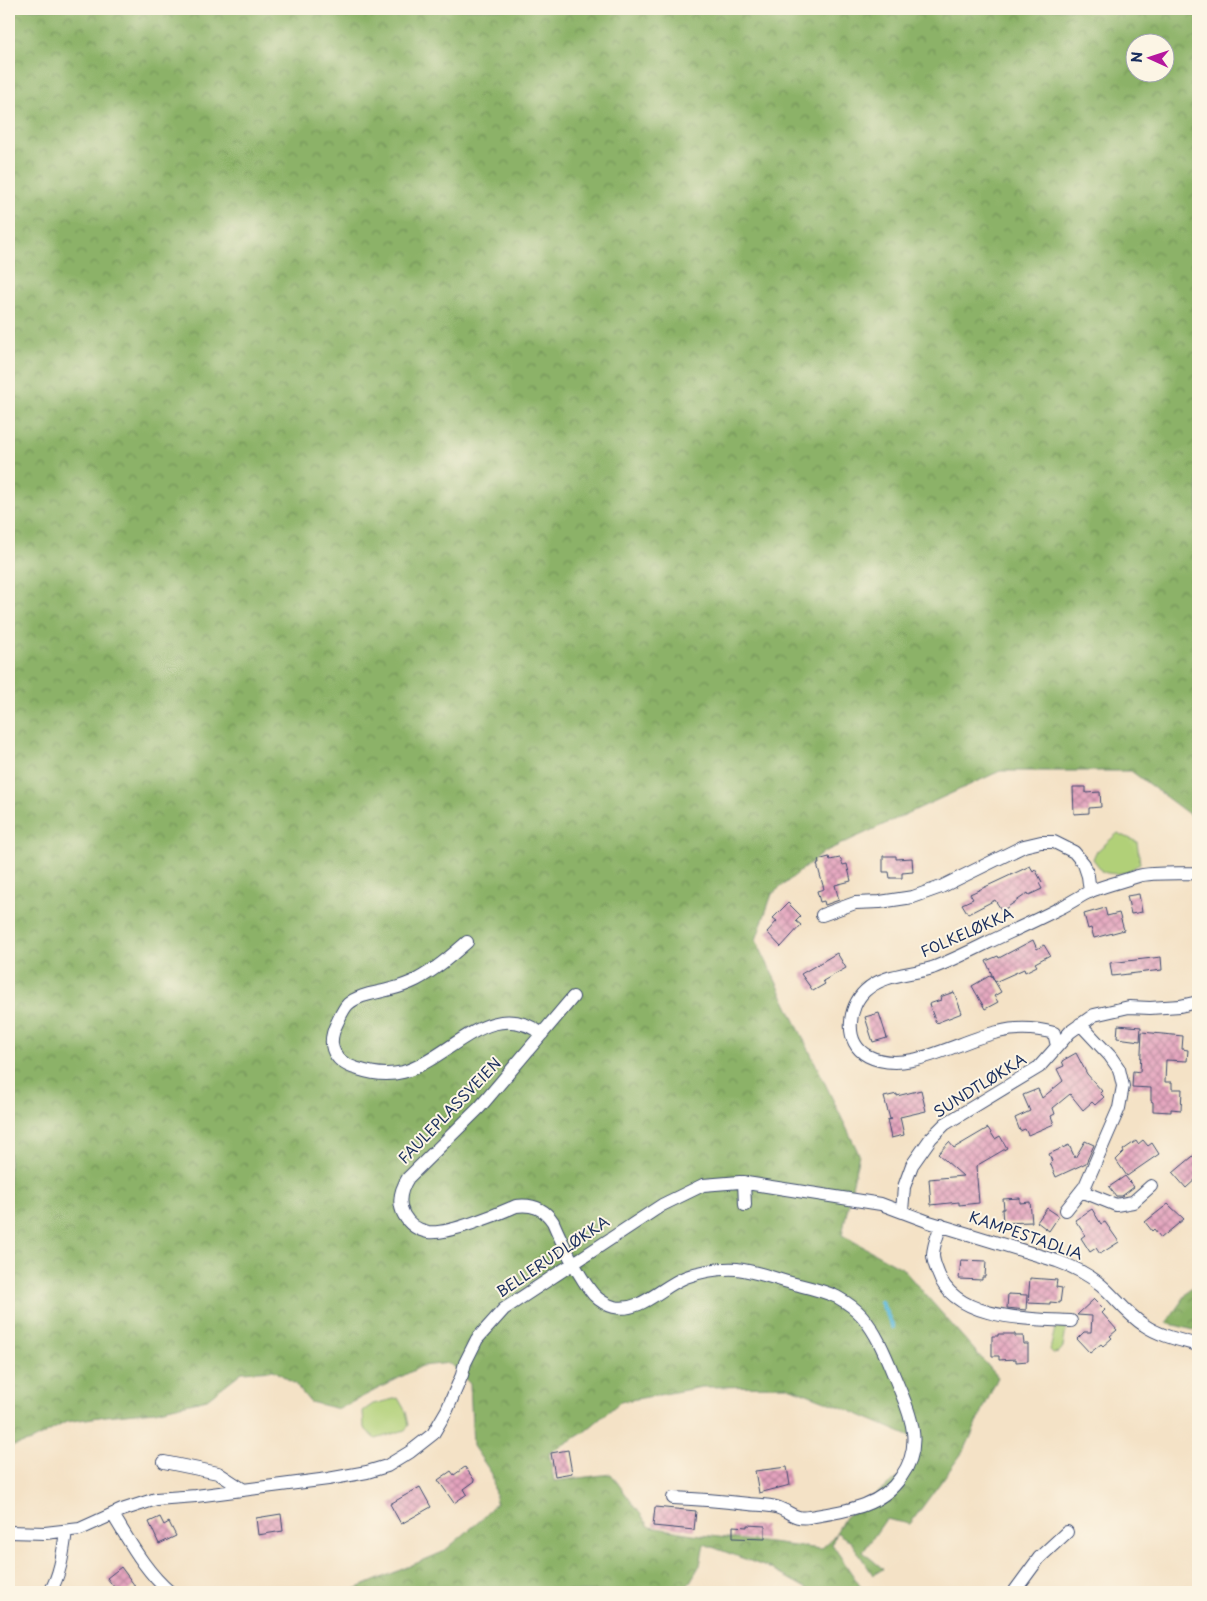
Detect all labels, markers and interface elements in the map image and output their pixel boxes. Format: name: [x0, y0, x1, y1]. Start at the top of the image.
north arrow: [1124, 32, 1174, 82]
text: N: [1126, 51, 1147, 63]
street label: FOLKELØKKA: [916, 901, 1016, 962]
street label: SUNDTLØKKA: [928, 1047, 1030, 1122]
street label: FAULEPLASSVEIEN: [392, 1052, 506, 1168]
street label: KAMPESTADLIA: [966, 1204, 1087, 1265]
street label: BELLERUDLØKKA: [491, 1209, 613, 1302]

